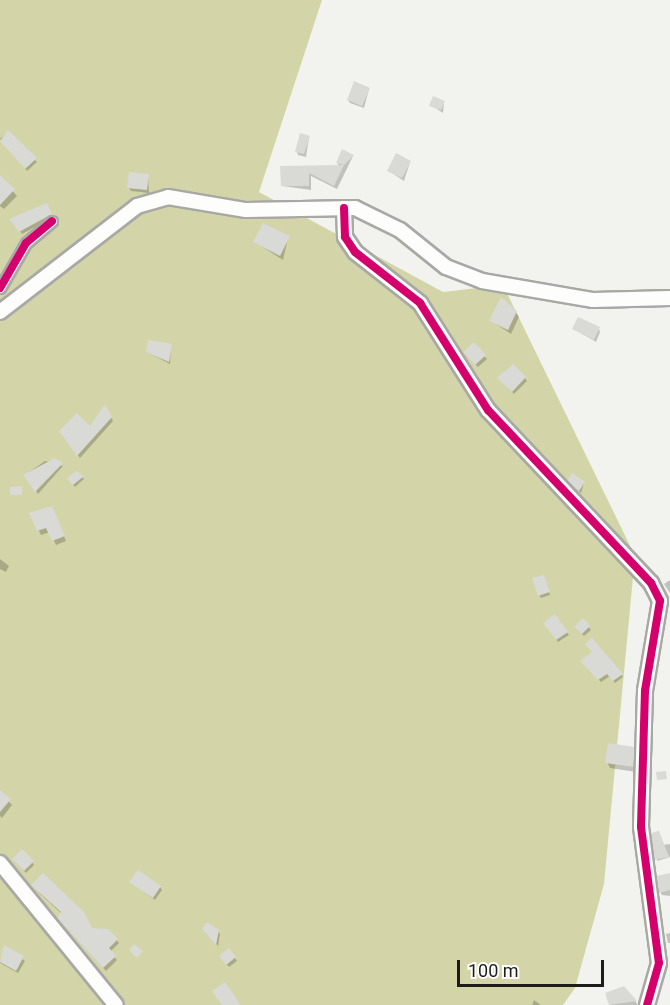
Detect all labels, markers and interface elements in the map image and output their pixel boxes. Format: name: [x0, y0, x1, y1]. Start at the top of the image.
scale bar: [460, 948, 607, 986]
text: 100 m: [468, 960, 519, 981]

